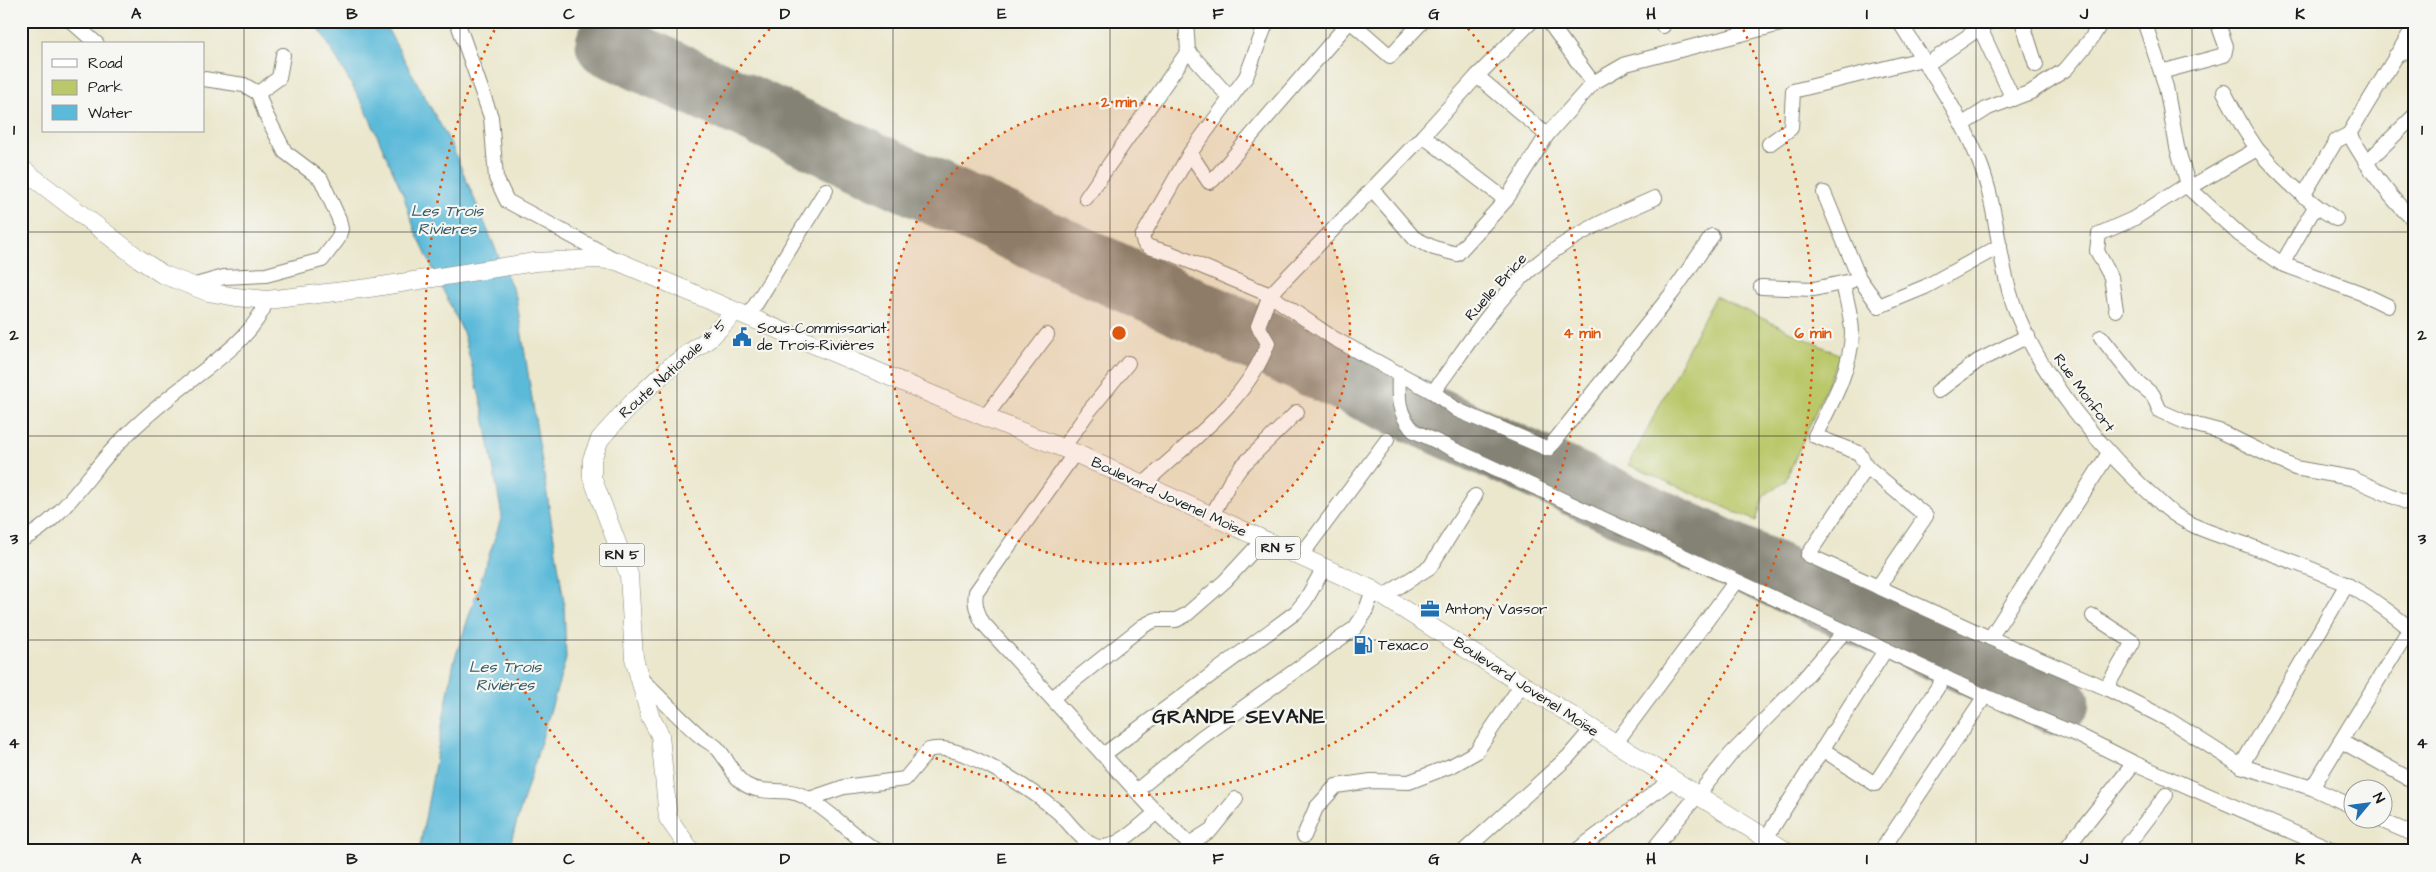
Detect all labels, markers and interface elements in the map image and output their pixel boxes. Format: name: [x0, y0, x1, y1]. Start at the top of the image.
text: A: [131, 3, 142, 25]
text: B: [346, 3, 358, 25]
text: C: [563, 3, 575, 25]
text: D: [780, 3, 791, 25]
text: E: [997, 3, 1007, 25]
text: F: [1212, 3, 1224, 25]
text: G: [1428, 3, 1440, 25]
text: H: [1646, 3, 1656, 25]
text: I: [1866, 3, 1868, 25]
text: J: [2079, 3, 2089, 25]
text: K: [2295, 3, 2305, 25]
legend: [42, 42, 205, 132]
text: Road: [88, 53, 123, 74]
text: Park: [88, 77, 123, 98]
text: 2 min: [1100, 92, 1138, 113]
text: Water: [88, 103, 132, 124]
text: 1: [13, 119, 16, 141]
text: 1: [2421, 119, 2424, 141]
water label: Les Trois Rivieres: [411, 200, 484, 240]
street label: Ruelle Brice: [1460, 249, 1532, 325]
street label: Route Nationale # 5: [614, 315, 732, 423]
place label: Sous-Commissariat de Trois-Rivières: [757, 318, 887, 356]
text: 4 min: [1563, 323, 1601, 344]
text: 6 min: [1795, 323, 1832, 344]
text: 2: [8, 324, 19, 346]
centre of rings: [1110, 324, 1128, 342]
text: 2: [2416, 324, 2427, 346]
public building icon: Sous-Commissariat de Trois-Rivières: [731, 326, 753, 348]
street label: Rue Monfort: [2048, 349, 2120, 437]
street label: Boulevard Jovenel Moïse: [1088, 452, 1250, 542]
text: 3: [9, 528, 19, 550]
text: 3: [2417, 528, 2427, 550]
road number: RN 5: [1256, 536, 1300, 560]
road number: RN 5: [600, 544, 644, 566]
office icon: Antony Vassor: [1419, 598, 1441, 620]
place label: Antony Vassor: [1445, 599, 1547, 621]
street label: Boulevard Jovenel Moïse: [1449, 632, 1603, 742]
fuel station icon: Texaco: [1352, 634, 1374, 656]
place label: Texaco: [1378, 635, 1429, 656]
water label: Les Trois Rivières: [469, 656, 542, 696]
district label: GRANDE SEVANE: [1152, 703, 1326, 731]
text: 4: [9, 732, 20, 754]
text: 4: [2417, 732, 2428, 754]
north arrow: [2344, 780, 2394, 830]
text: N: [2368, 789, 2389, 807]
text: A: [131, 848, 142, 870]
text: B: [346, 848, 358, 870]
text: C: [563, 848, 575, 870]
text: D: [780, 848, 791, 870]
text: E: [997, 848, 1007, 870]
text: F: [1212, 848, 1224, 870]
text: G: [1428, 848, 1440, 870]
text: H: [1646, 848, 1656, 870]
text: I: [1866, 848, 1868, 870]
text: J: [2079, 848, 2089, 870]
text: K: [2295, 848, 2305, 870]

